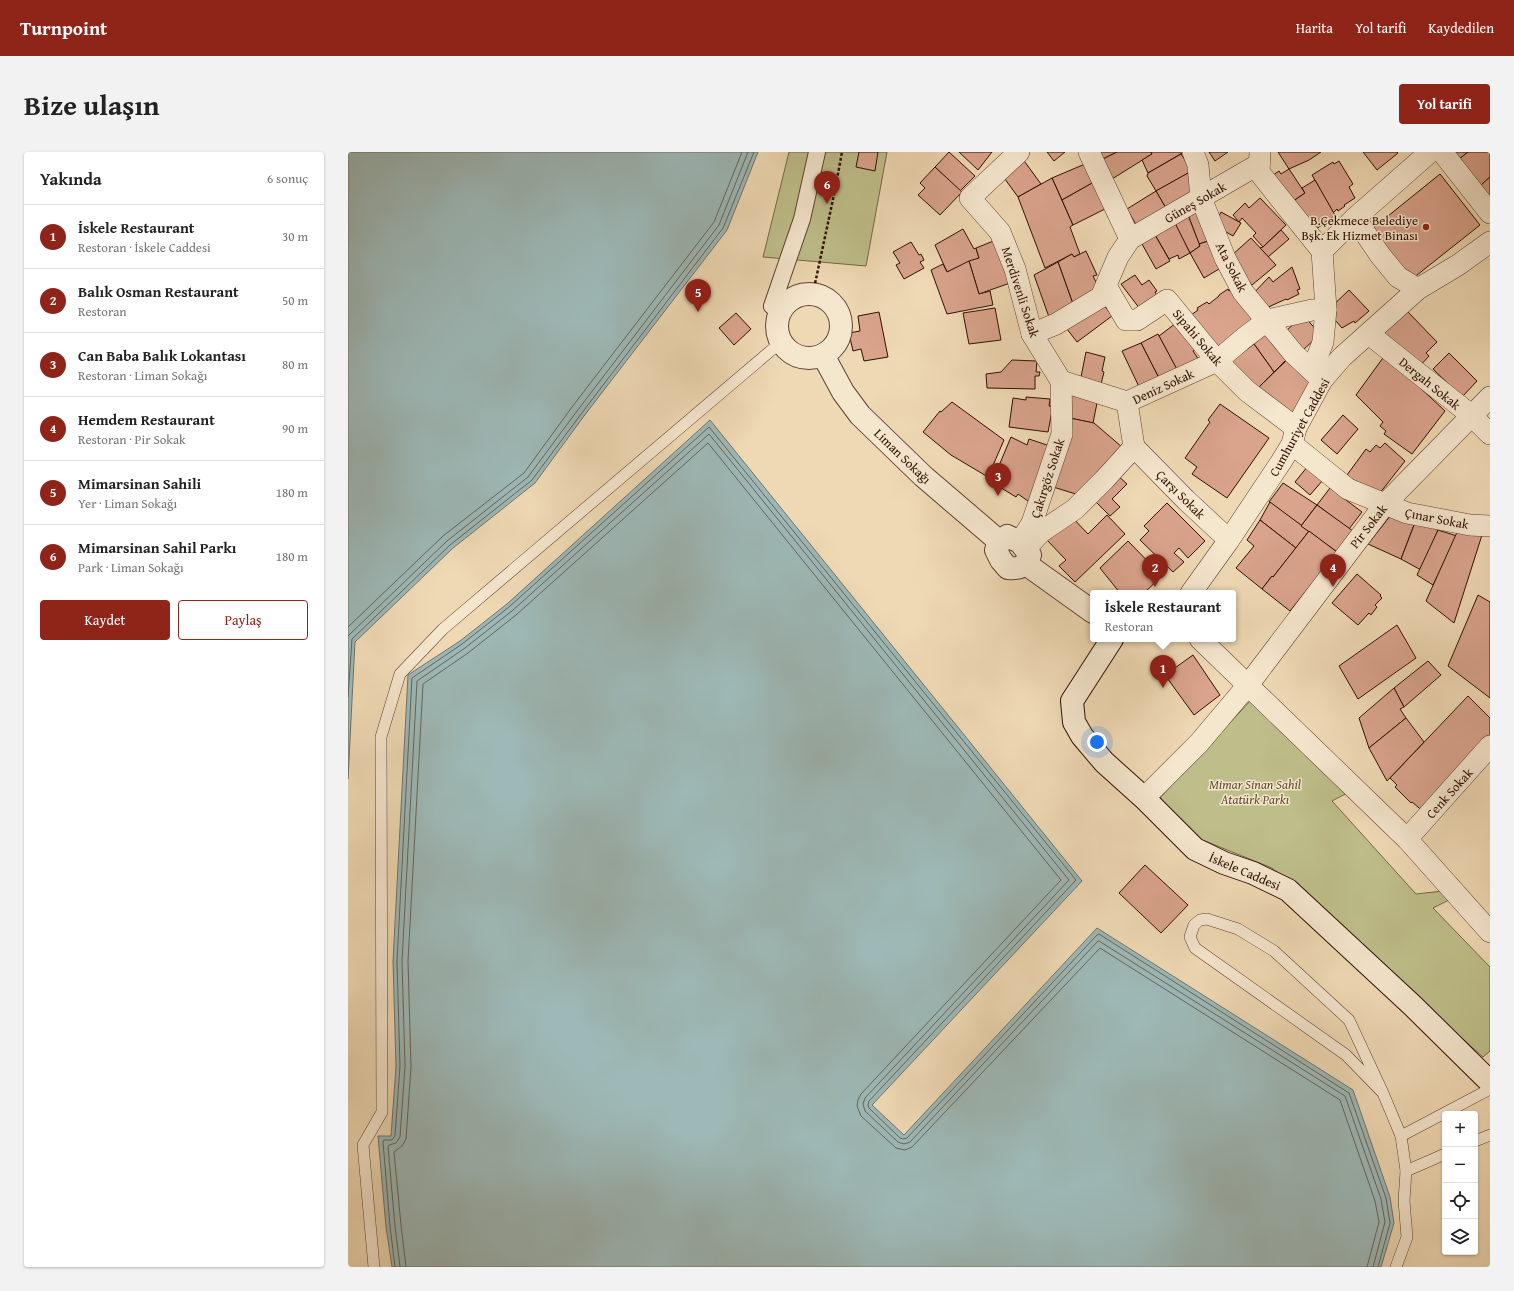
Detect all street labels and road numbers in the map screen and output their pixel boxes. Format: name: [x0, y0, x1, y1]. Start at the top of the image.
street label: Güneş Sokak: [1161, 177, 1230, 228]
street label: Ata Sokak: [1211, 239, 1252, 296]
street label: Merdivenli Sokak: [997, 244, 1044, 340]
street label: Sipahi Sokak: [1168, 305, 1227, 370]
street label: Dergah Sokak: [1395, 353, 1465, 414]
street label: Deniz Sokak: [1129, 364, 1197, 409]
street label: Cumhuriyet Caddesi: [1265, 374, 1335, 480]
street label: Liman Sokağı: [870, 424, 936, 489]
street label: Çakırgöz Sokak: [1026, 435, 1069, 520]
street label: Çarşı Sokak: [1152, 466, 1210, 523]
street label: Pir Sokak: [1345, 500, 1392, 552]
street label: Çınar Sokak: [1403, 503, 1471, 534]
street label: Cenk Sokak: [1421, 764, 1478, 823]
street label: İskele Caddesi: [1206, 848, 1284, 895]

